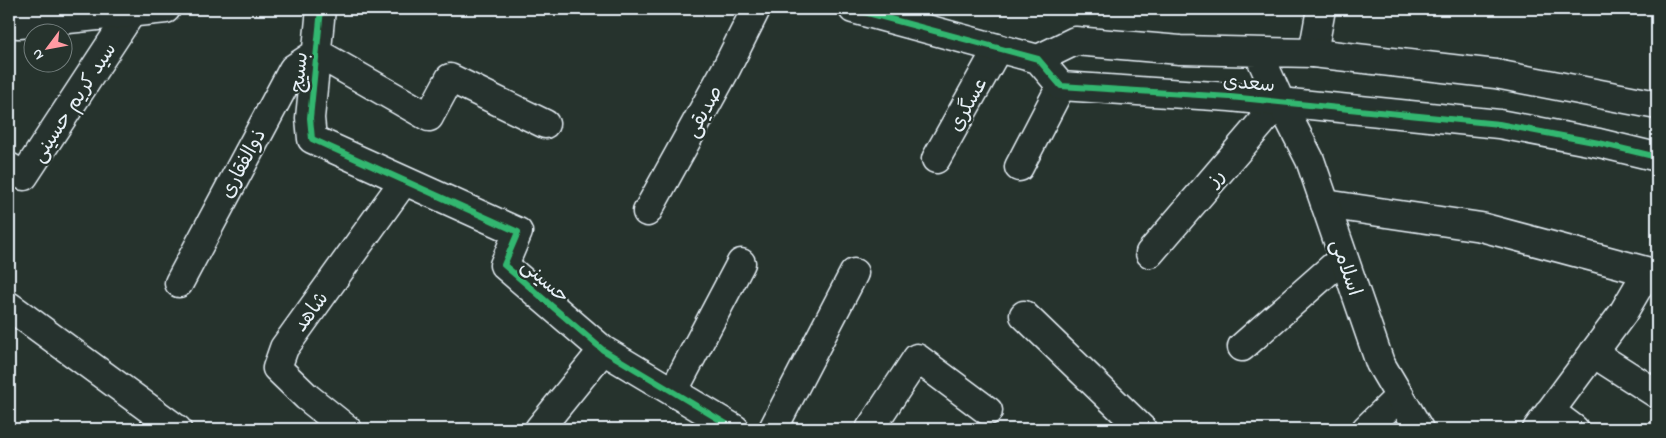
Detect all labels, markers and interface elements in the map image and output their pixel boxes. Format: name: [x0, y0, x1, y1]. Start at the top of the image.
north arrow: [22, 22, 72, 72]
street label: سید کریم حسینی: [25, 38, 125, 169]
text: N: [27, 45, 50, 64]
street label: بسیج: [284, 51, 317, 94]
street label: سعدی: [1222, 68, 1276, 101]
street label: عسگری: [942, 73, 996, 138]
street label: صدیقی: [679, 81, 731, 144]
street label: ذوالفقاری: [214, 124, 275, 204]
street label: رز: [1200, 163, 1233, 195]
street label: اسلامی: [1321, 236, 1368, 300]
street label: حسینی: [514, 253, 575, 311]
street label: شاهد: [287, 286, 337, 339]

